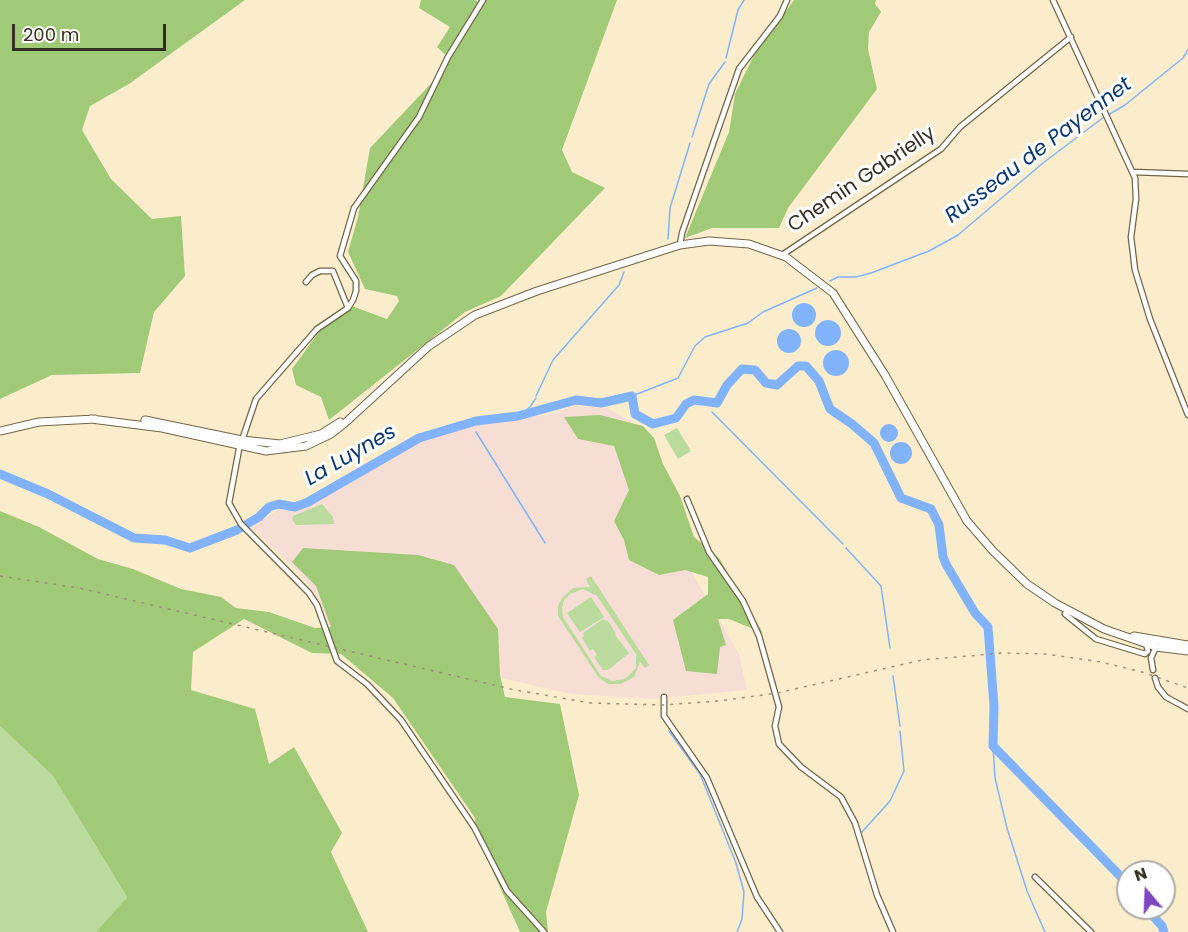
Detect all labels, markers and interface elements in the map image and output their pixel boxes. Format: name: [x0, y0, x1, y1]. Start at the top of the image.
scale bar: [15, 12, 170, 50]
text: 200 m: [23, 22, 79, 47]
water label: Russeau de Payennet: [941, 73, 1137, 229]
street label: Chemin Gabrielly: [784, 122, 940, 238]
water label: La Luynes: [301, 420, 401, 492]
north arrow: [1116, 860, 1176, 920]
text: N: [1131, 862, 1150, 887]

